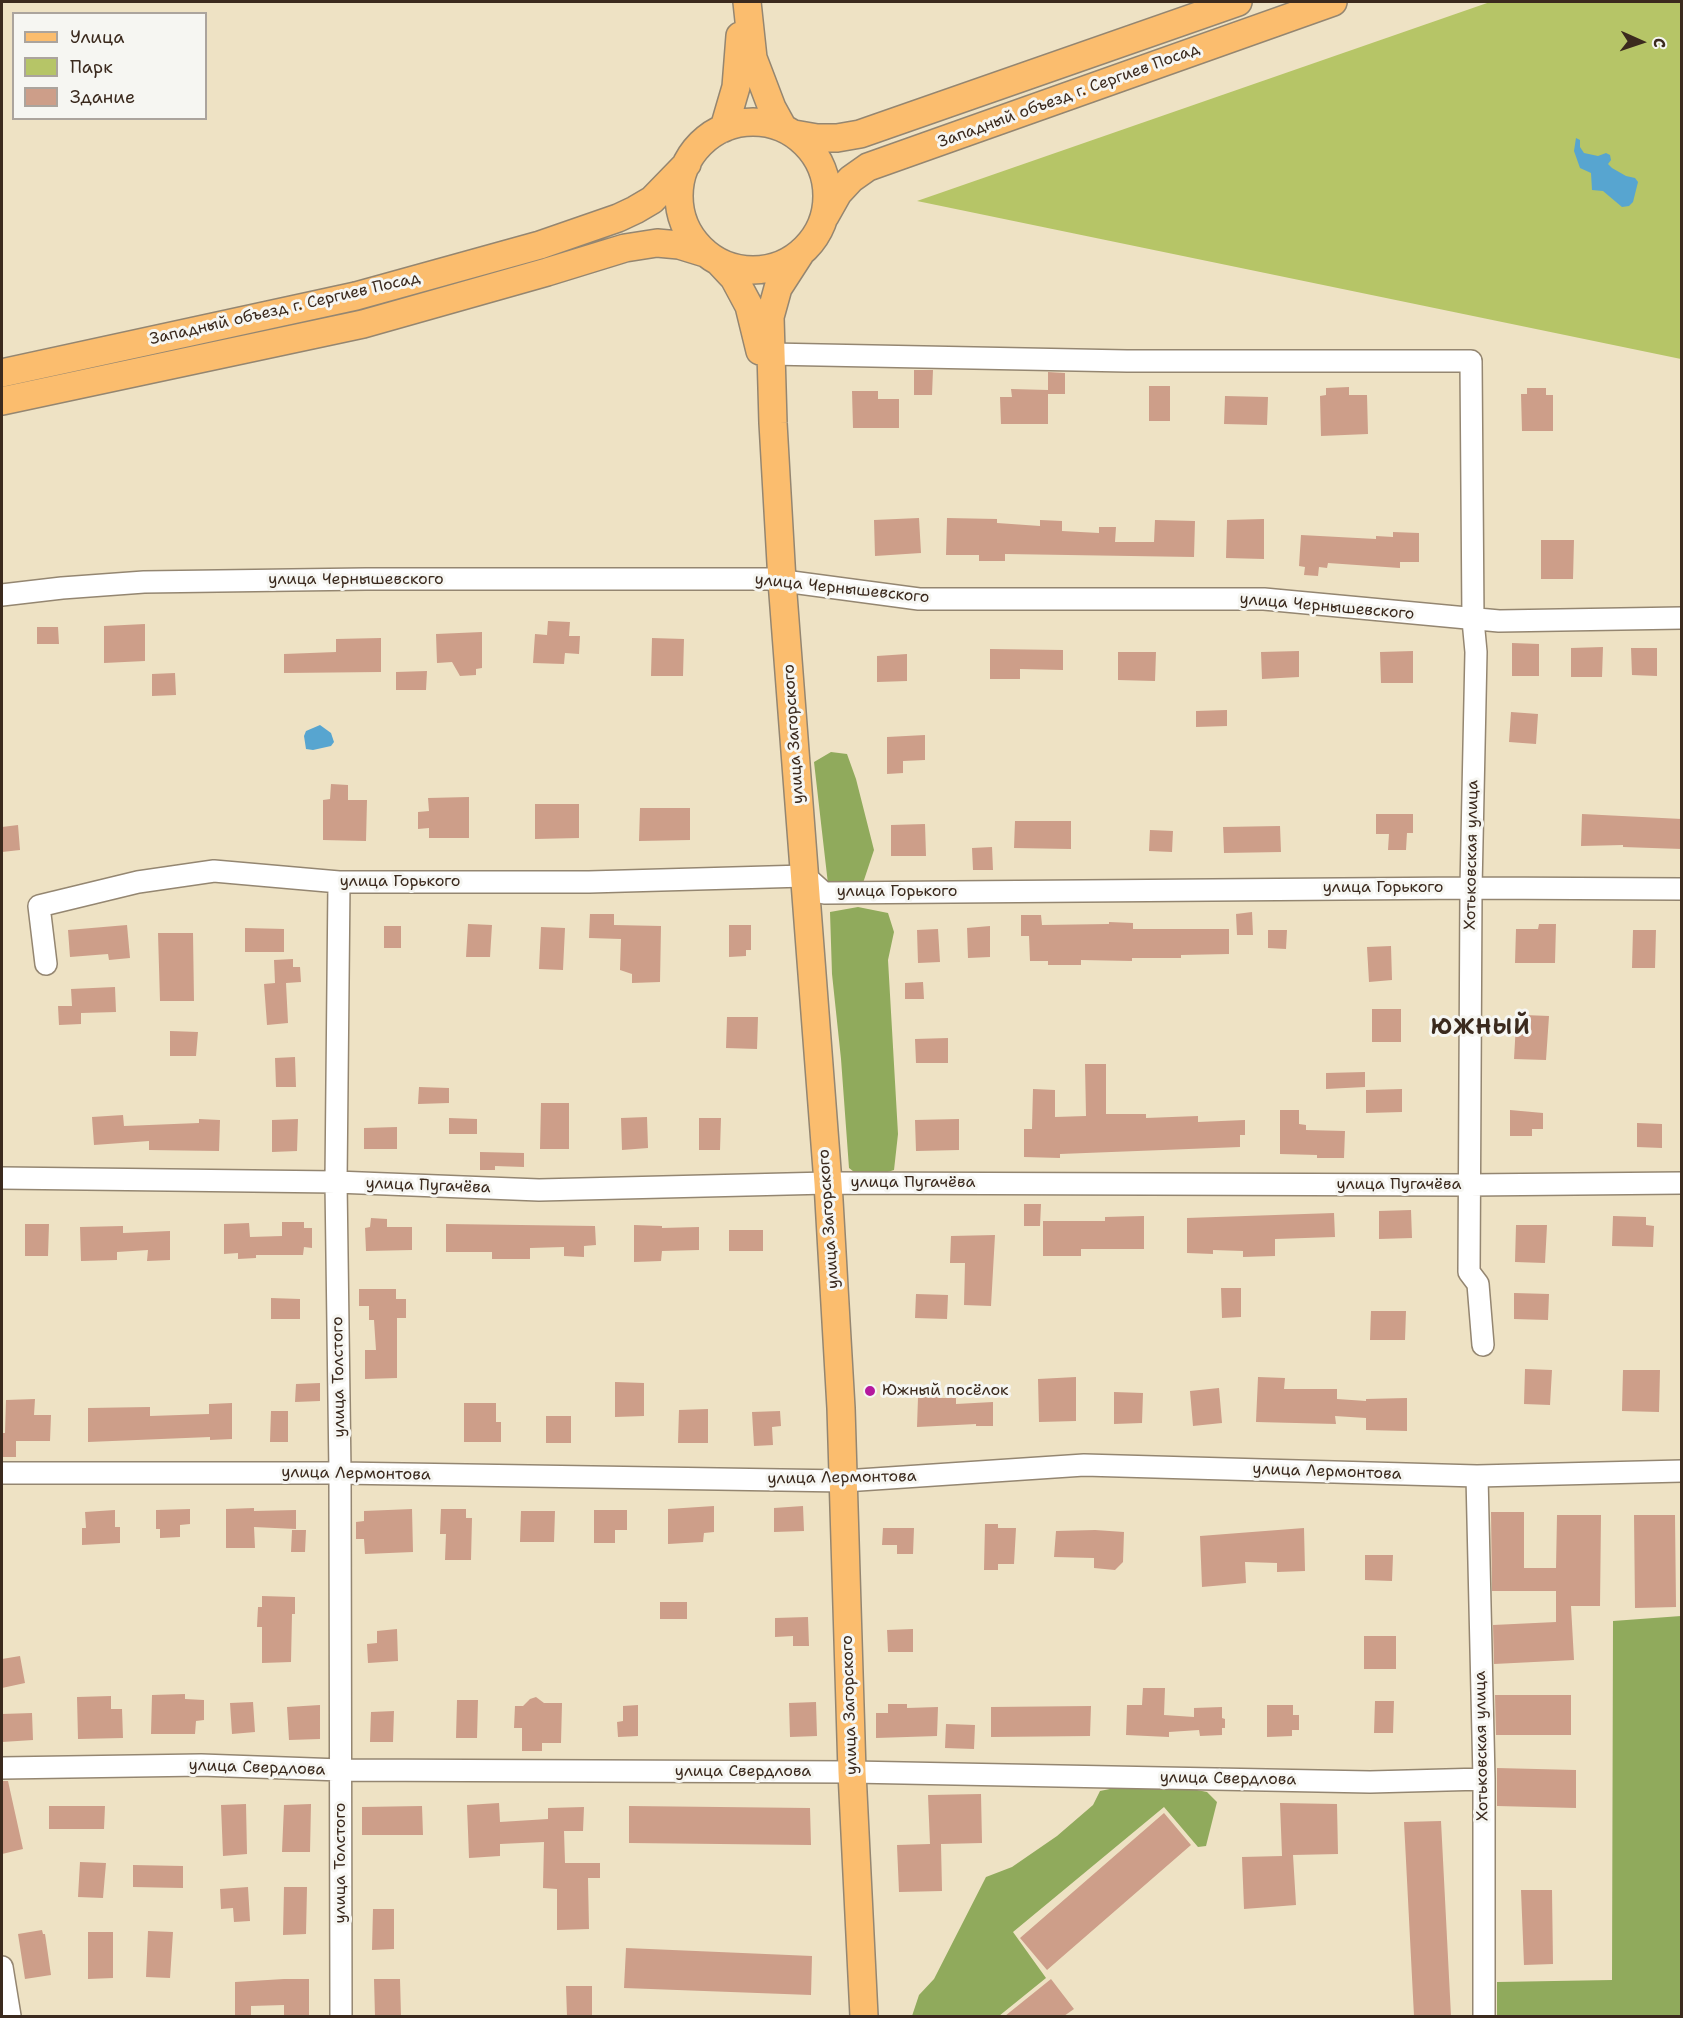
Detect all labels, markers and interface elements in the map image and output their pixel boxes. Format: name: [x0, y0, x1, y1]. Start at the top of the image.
legend: [12, 12, 207, 120]
north arrow: [1611, 12, 1671, 72]
text: Улица: [70, 25, 124, 49]
text: С: [1649, 38, 1670, 48]
street label: Западный объезд г. Сергиев Посад: [936, 40, 1202, 152]
text: Парк: [70, 55, 113, 79]
text: Здание: [70, 85, 135, 109]
street label: Западный объезд г. Сергиев Посад: [148, 269, 422, 349]
street label: улица Чернышевского: [268, 570, 444, 590]
street label: улица Чернышевского: [754, 570, 930, 608]
street label: улица Чернышевского: [1239, 590, 1415, 624]
street label: улица Загорского: [780, 664, 808, 804]
street label: Хотьковская улица: [1461, 780, 1483, 930]
street label: улица Горького: [340, 872, 460, 892]
street label: улица Горького: [1323, 878, 1443, 898]
street label: улица Горького: [837, 882, 957, 902]
district label: ЮЖНЫЙ: [1431, 1015, 1531, 1041]
street label: улица Загорского: [815, 1149, 843, 1289]
street label: улица Пугачёва: [850, 1173, 976, 1193]
street label: улица Пугачёва: [365, 1174, 491, 1198]
street label: улица Пугачёва: [1336, 1175, 1462, 1195]
street label: улица Толстого: [328, 1316, 350, 1438]
place label: Южный посёлок: [882, 1381, 1009, 1401]
marker: Южный посёлок: [863, 1384, 877, 1398]
street label: улица Лермонтова: [1252, 1460, 1402, 1484]
street label: улица Лермонтова: [281, 1463, 431, 1485]
street label: улица Лермонтова: [767, 1467, 917, 1489]
street label: улица Загорского: [838, 1635, 862, 1775]
street label: Хотьковская улица: [1471, 1671, 1493, 1821]
street label: улица Свердлова: [188, 1756, 326, 1780]
street label: улица Свердлова: [675, 1762, 811, 1782]
street label: улица Свердлова: [1160, 1768, 1296, 1790]
street label: улица Толстого: [331, 1802, 351, 1924]

